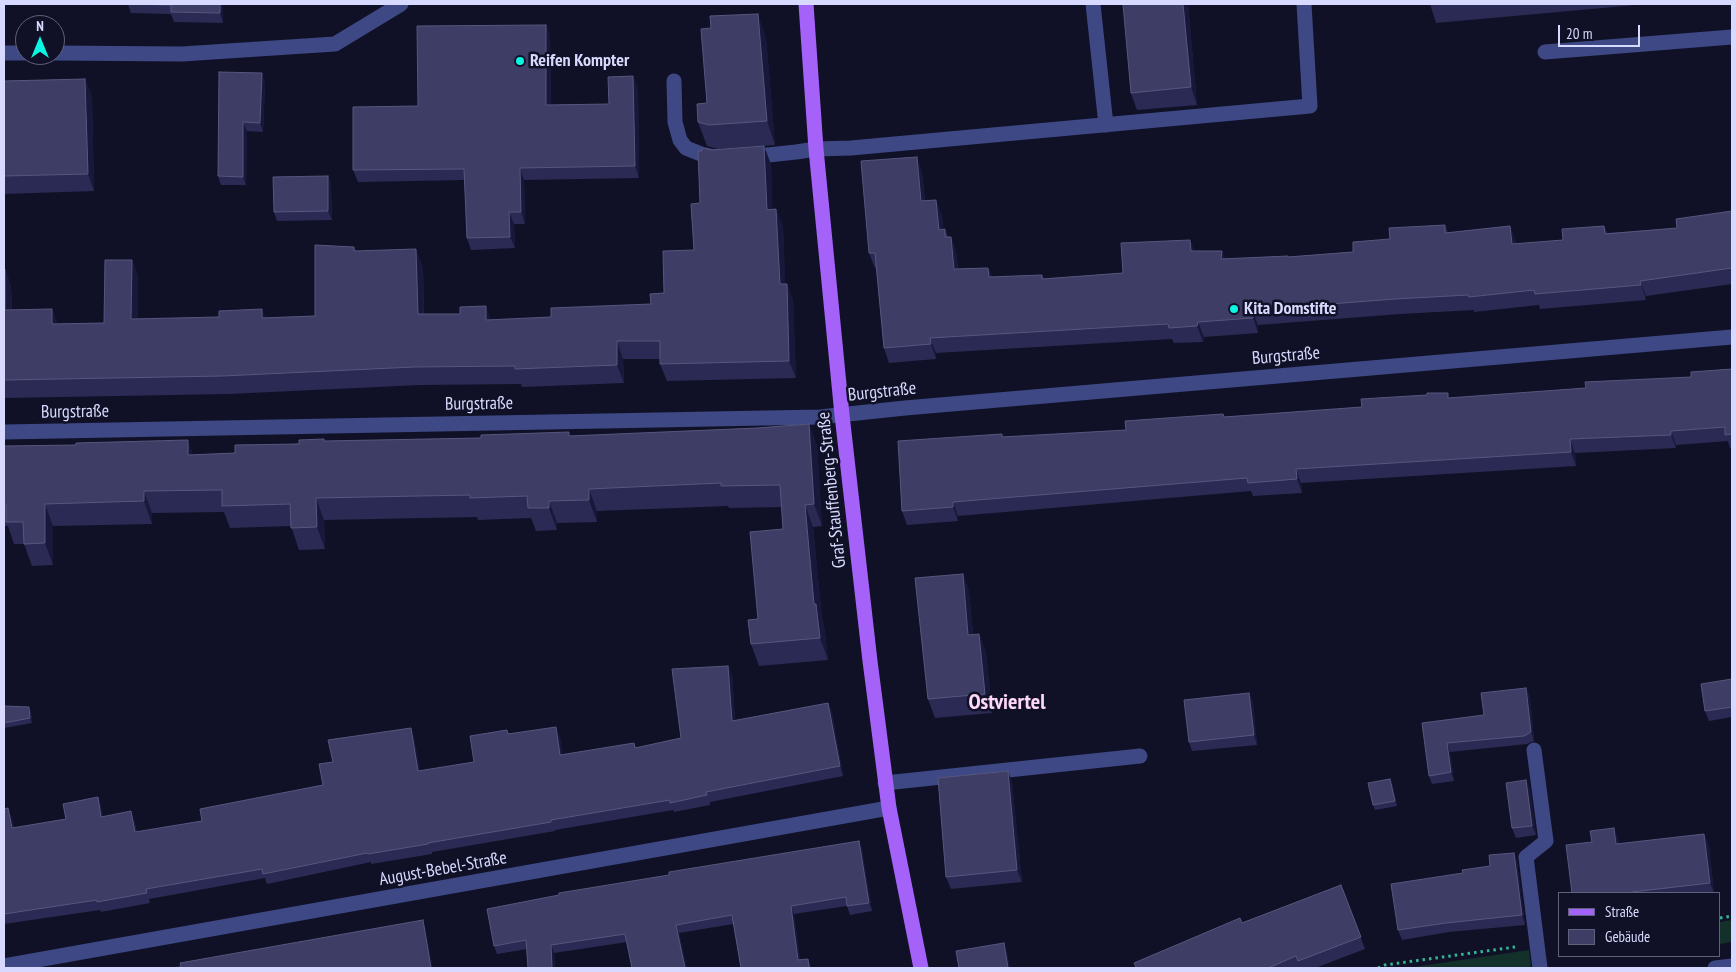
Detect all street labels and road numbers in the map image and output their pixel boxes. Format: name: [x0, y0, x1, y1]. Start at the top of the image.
street label: Burgstraße: [1251, 342, 1321, 370]
street label: Burgstraße: [847, 378, 917, 406]
street label: Burgstraße: [445, 393, 513, 415]
street label: Burgstraße: [41, 401, 109, 423]
street label: Graf-Stauffenberg-Straße: [813, 411, 851, 569]
street label: August-Bebel-Straße: [377, 847, 509, 891]

